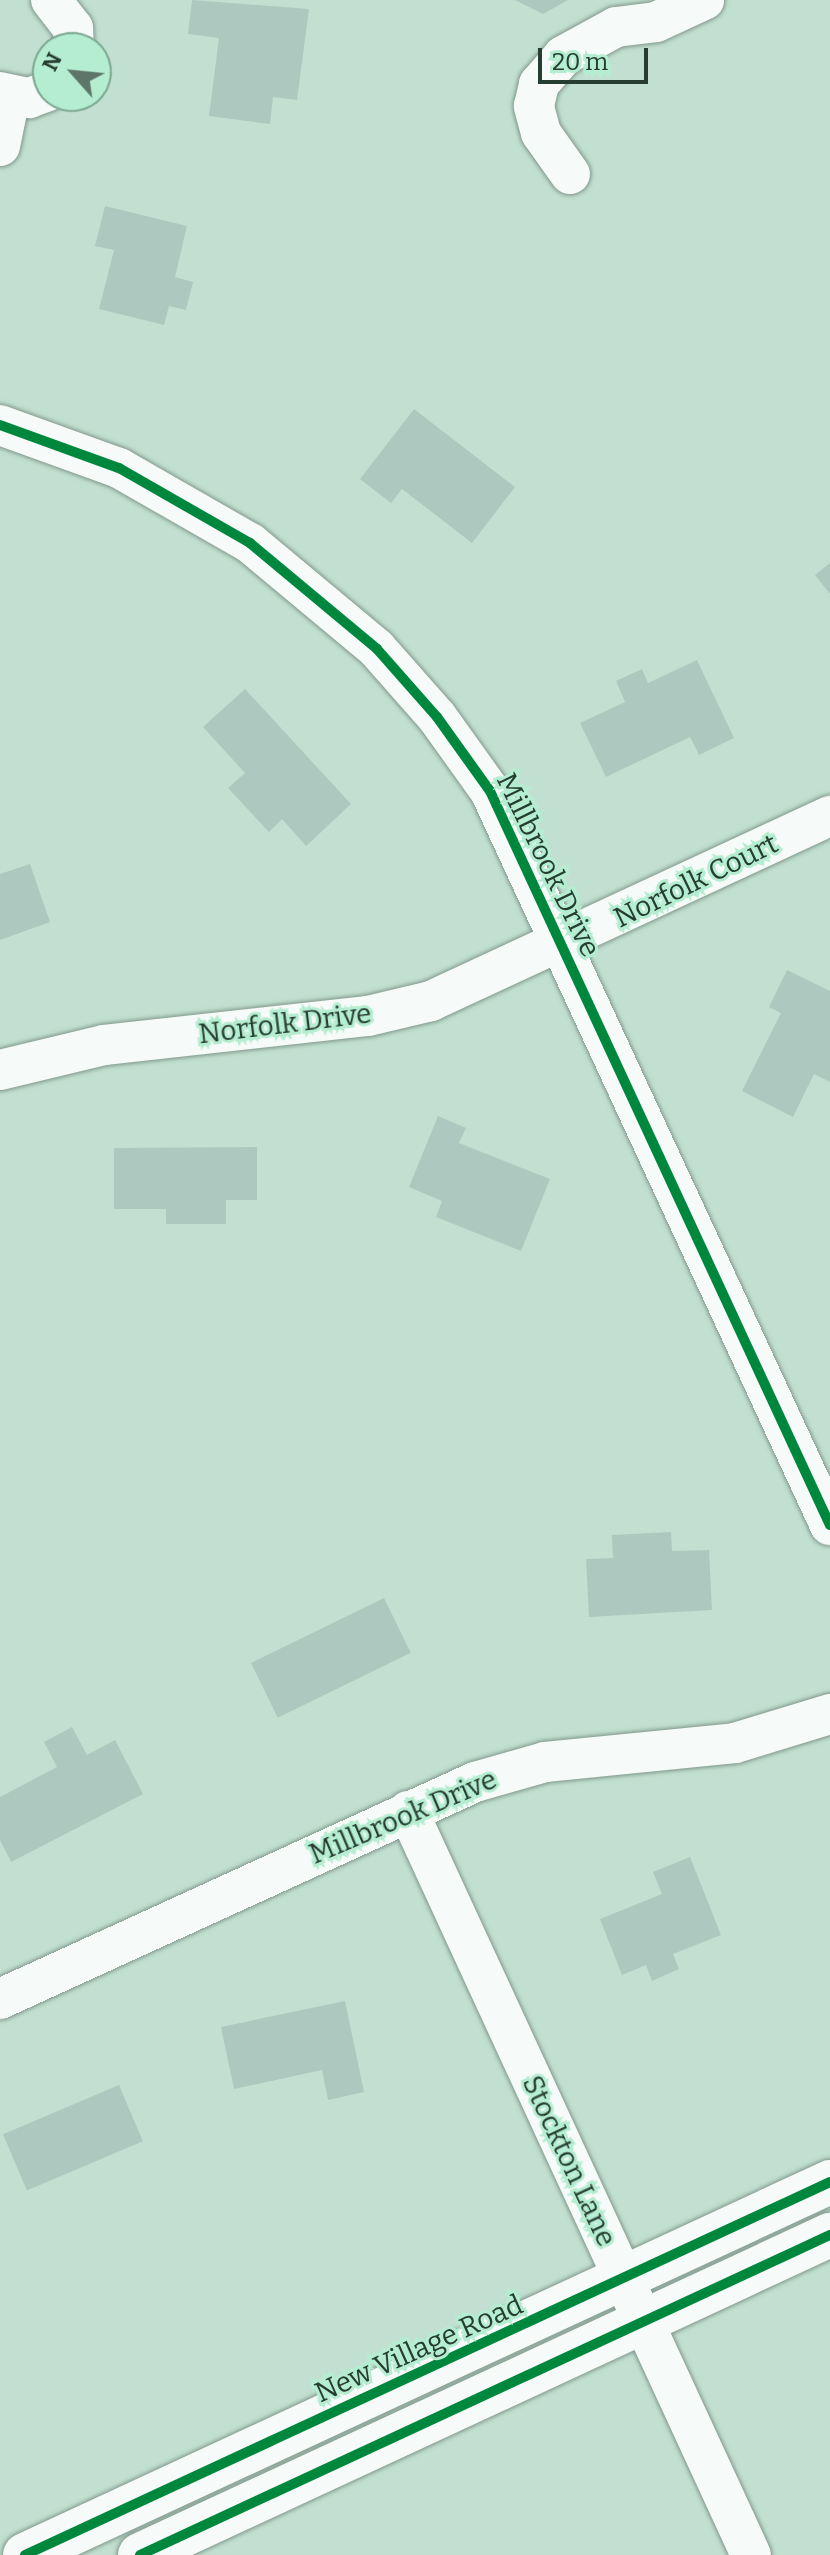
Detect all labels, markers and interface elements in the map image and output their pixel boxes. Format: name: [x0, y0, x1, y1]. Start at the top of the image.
north arrow: [32, 32, 112, 112]
scale bar: [542, 32, 652, 82]
text: N: [36, 48, 68, 75]
text: 20 m: [552, 48, 608, 76]
street label: Millbrook Drive: [489, 768, 607, 962]
street label: Norfolk Court: [609, 827, 783, 935]
street label: Norfolk Drive: [197, 997, 373, 1051]
street label: Millbrook Drive: [304, 1762, 502, 1872]
street label: Stockton Lane: [515, 2070, 623, 2252]
street label: New Village Road: [310, 2288, 528, 2410]

